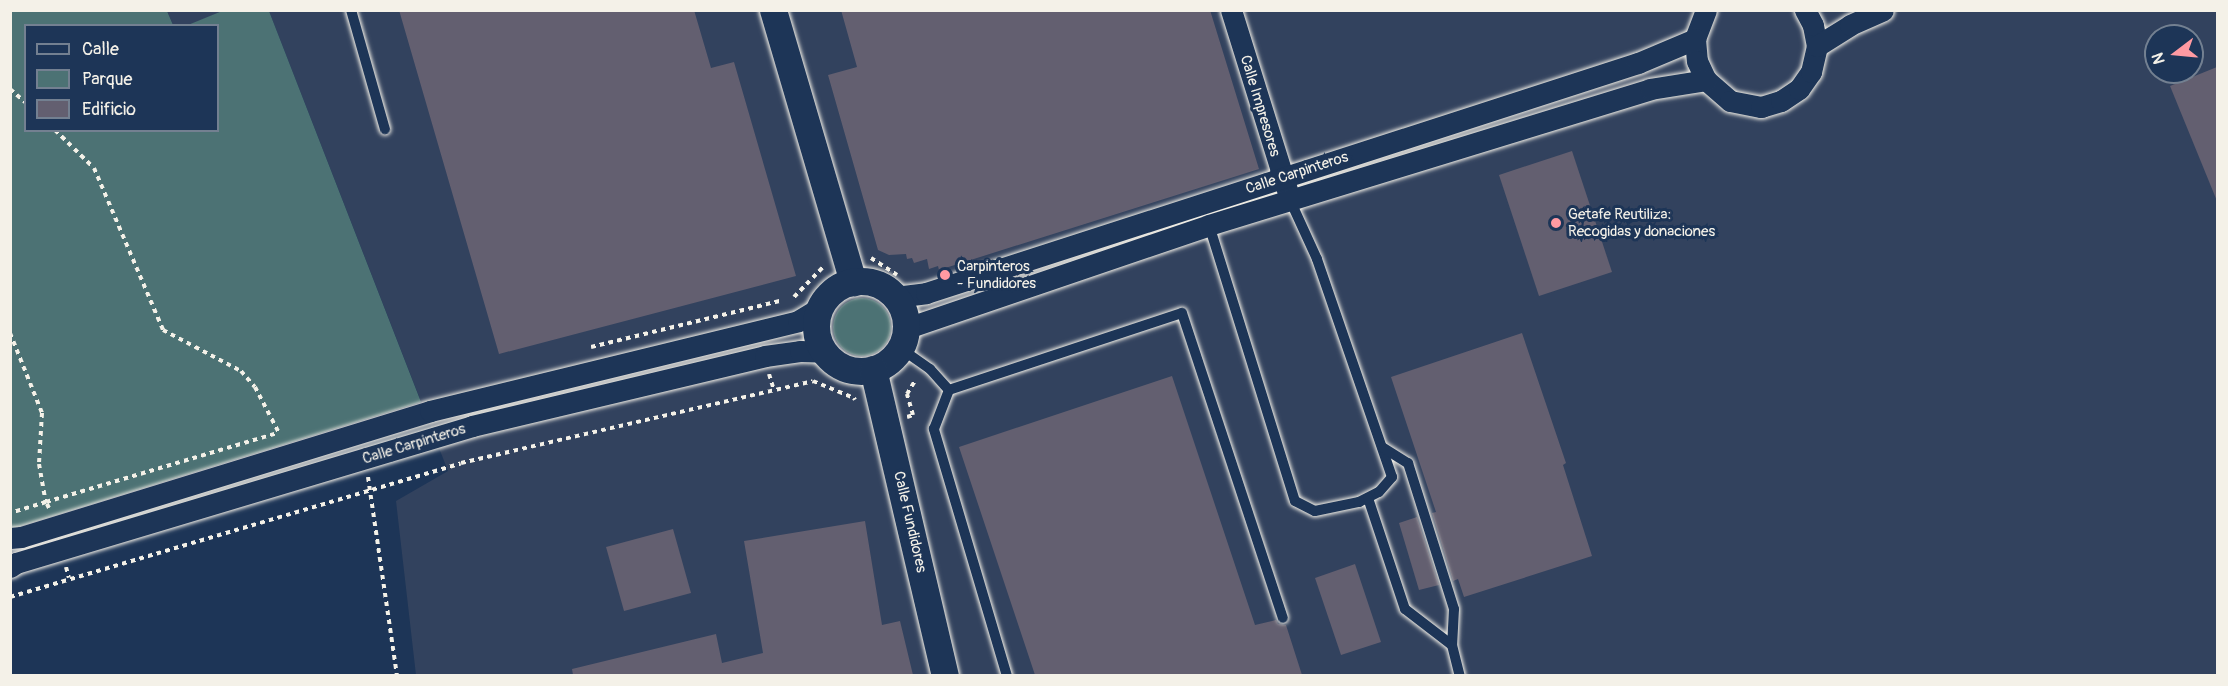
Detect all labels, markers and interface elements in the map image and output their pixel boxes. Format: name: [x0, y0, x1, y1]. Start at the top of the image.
legend: [24, 24, 219, 132]
north arrow: [2144, 24, 2204, 84]
text: Calle: [82, 38, 119, 61]
text: N: [2148, 50, 2170, 66]
street label: Calle Impresores: [1236, 53, 1284, 159]
text: Parque: [82, 68, 132, 91]
text: Edificio: [82, 98, 136, 121]
street label: Calle Carpinteros: [1243, 148, 1351, 198]
place label: Getafe Reutiliza: Recogidas y donaciones: [1568, 205, 1715, 240]
marker: Getafe Reutiliza: Recogidas y donaciones: [1549, 216, 1563, 230]
place label: Carpinteros - Fundidores: [957, 257, 1036, 292]
marker: Carpinteros - Fundidores: [938, 268, 952, 282]
street label: Calle Carpinteros: [360, 420, 468, 468]
street label: Calle Fundidores: [890, 470, 930, 574]

